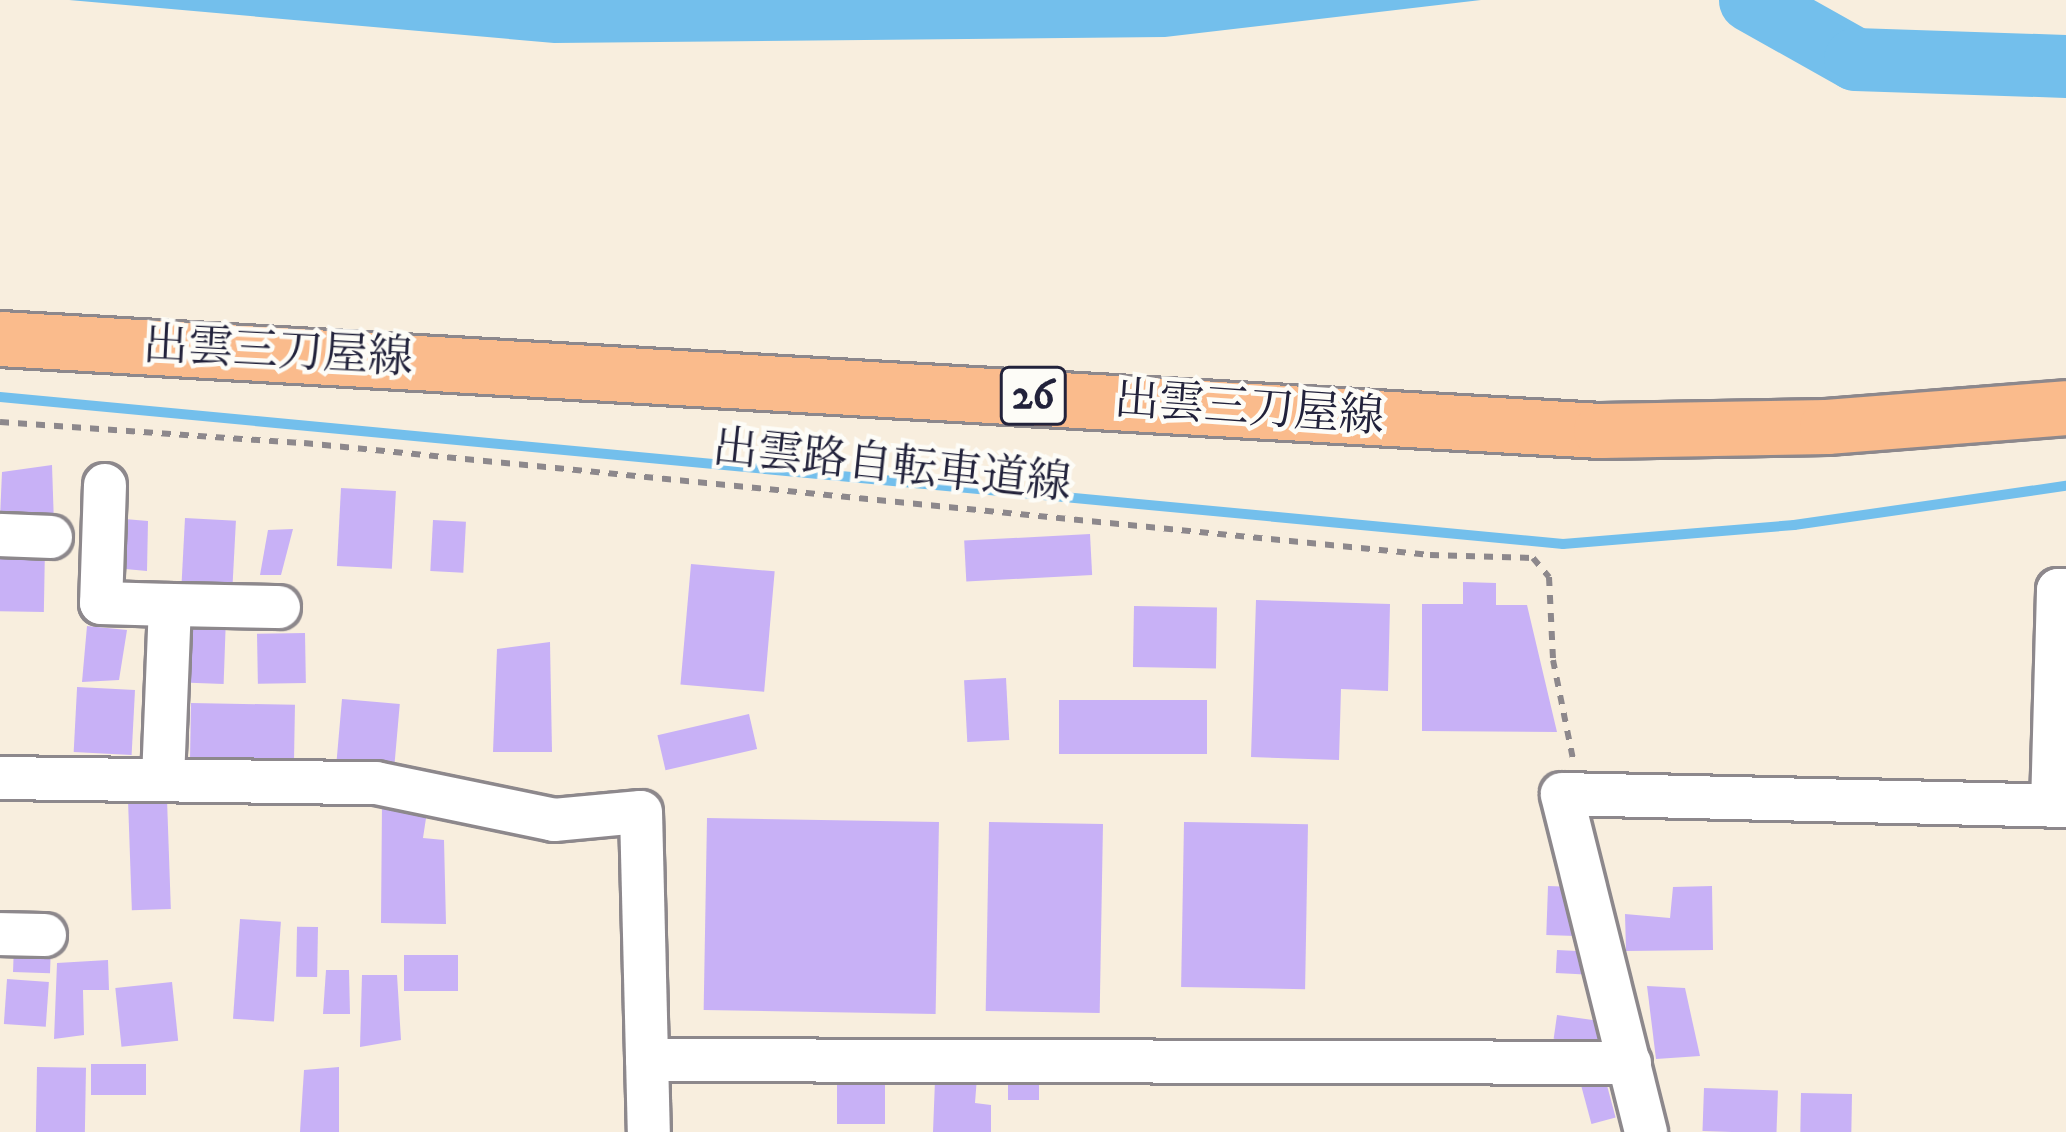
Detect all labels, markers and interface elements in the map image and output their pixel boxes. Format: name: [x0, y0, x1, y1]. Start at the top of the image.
street label: 出雲三刀屋線: [142, 319, 414, 387]
road number: 26: [997, 360, 1069, 432]
street label: 出雲三刀屋線: [1112, 374, 1386, 446]
street label: 出雲路自転車道線: [710, 421, 1074, 513]

